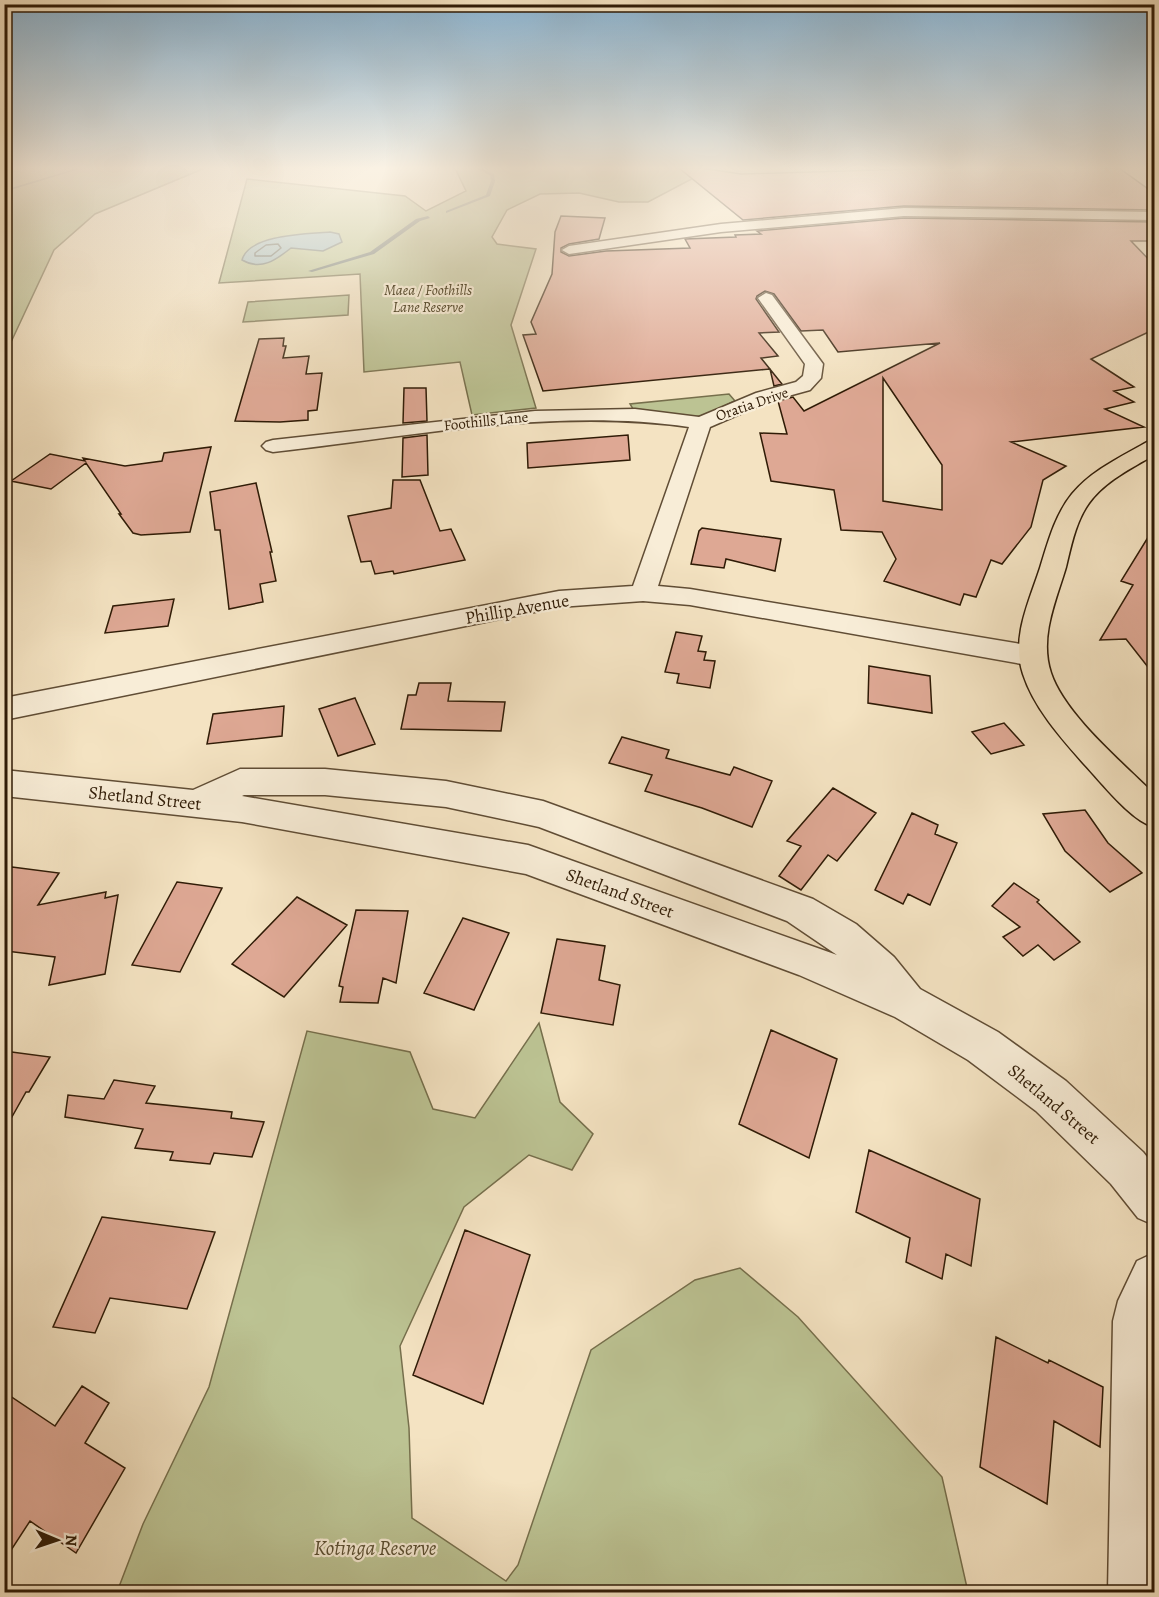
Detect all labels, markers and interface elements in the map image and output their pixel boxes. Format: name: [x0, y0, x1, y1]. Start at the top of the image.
park label: Maea / Foothills Lane Reserve: [384, 280, 472, 317]
street label: Oratia Drive: [713, 382, 791, 426]
street label: Foothills Lane: [443, 407, 530, 435]
street label: Phillip Avenue: [463, 588, 571, 630]
street label: Shetland Street: [87, 780, 203, 816]
street label: Shetland Street: [563, 862, 677, 924]
street label: Shetland Street: [1003, 1058, 1105, 1150]
north arrow: [27, 1510, 87, 1570]
text: N: [60, 1534, 82, 1547]
park label: Kotinga Reserve: [314, 1534, 437, 1562]

